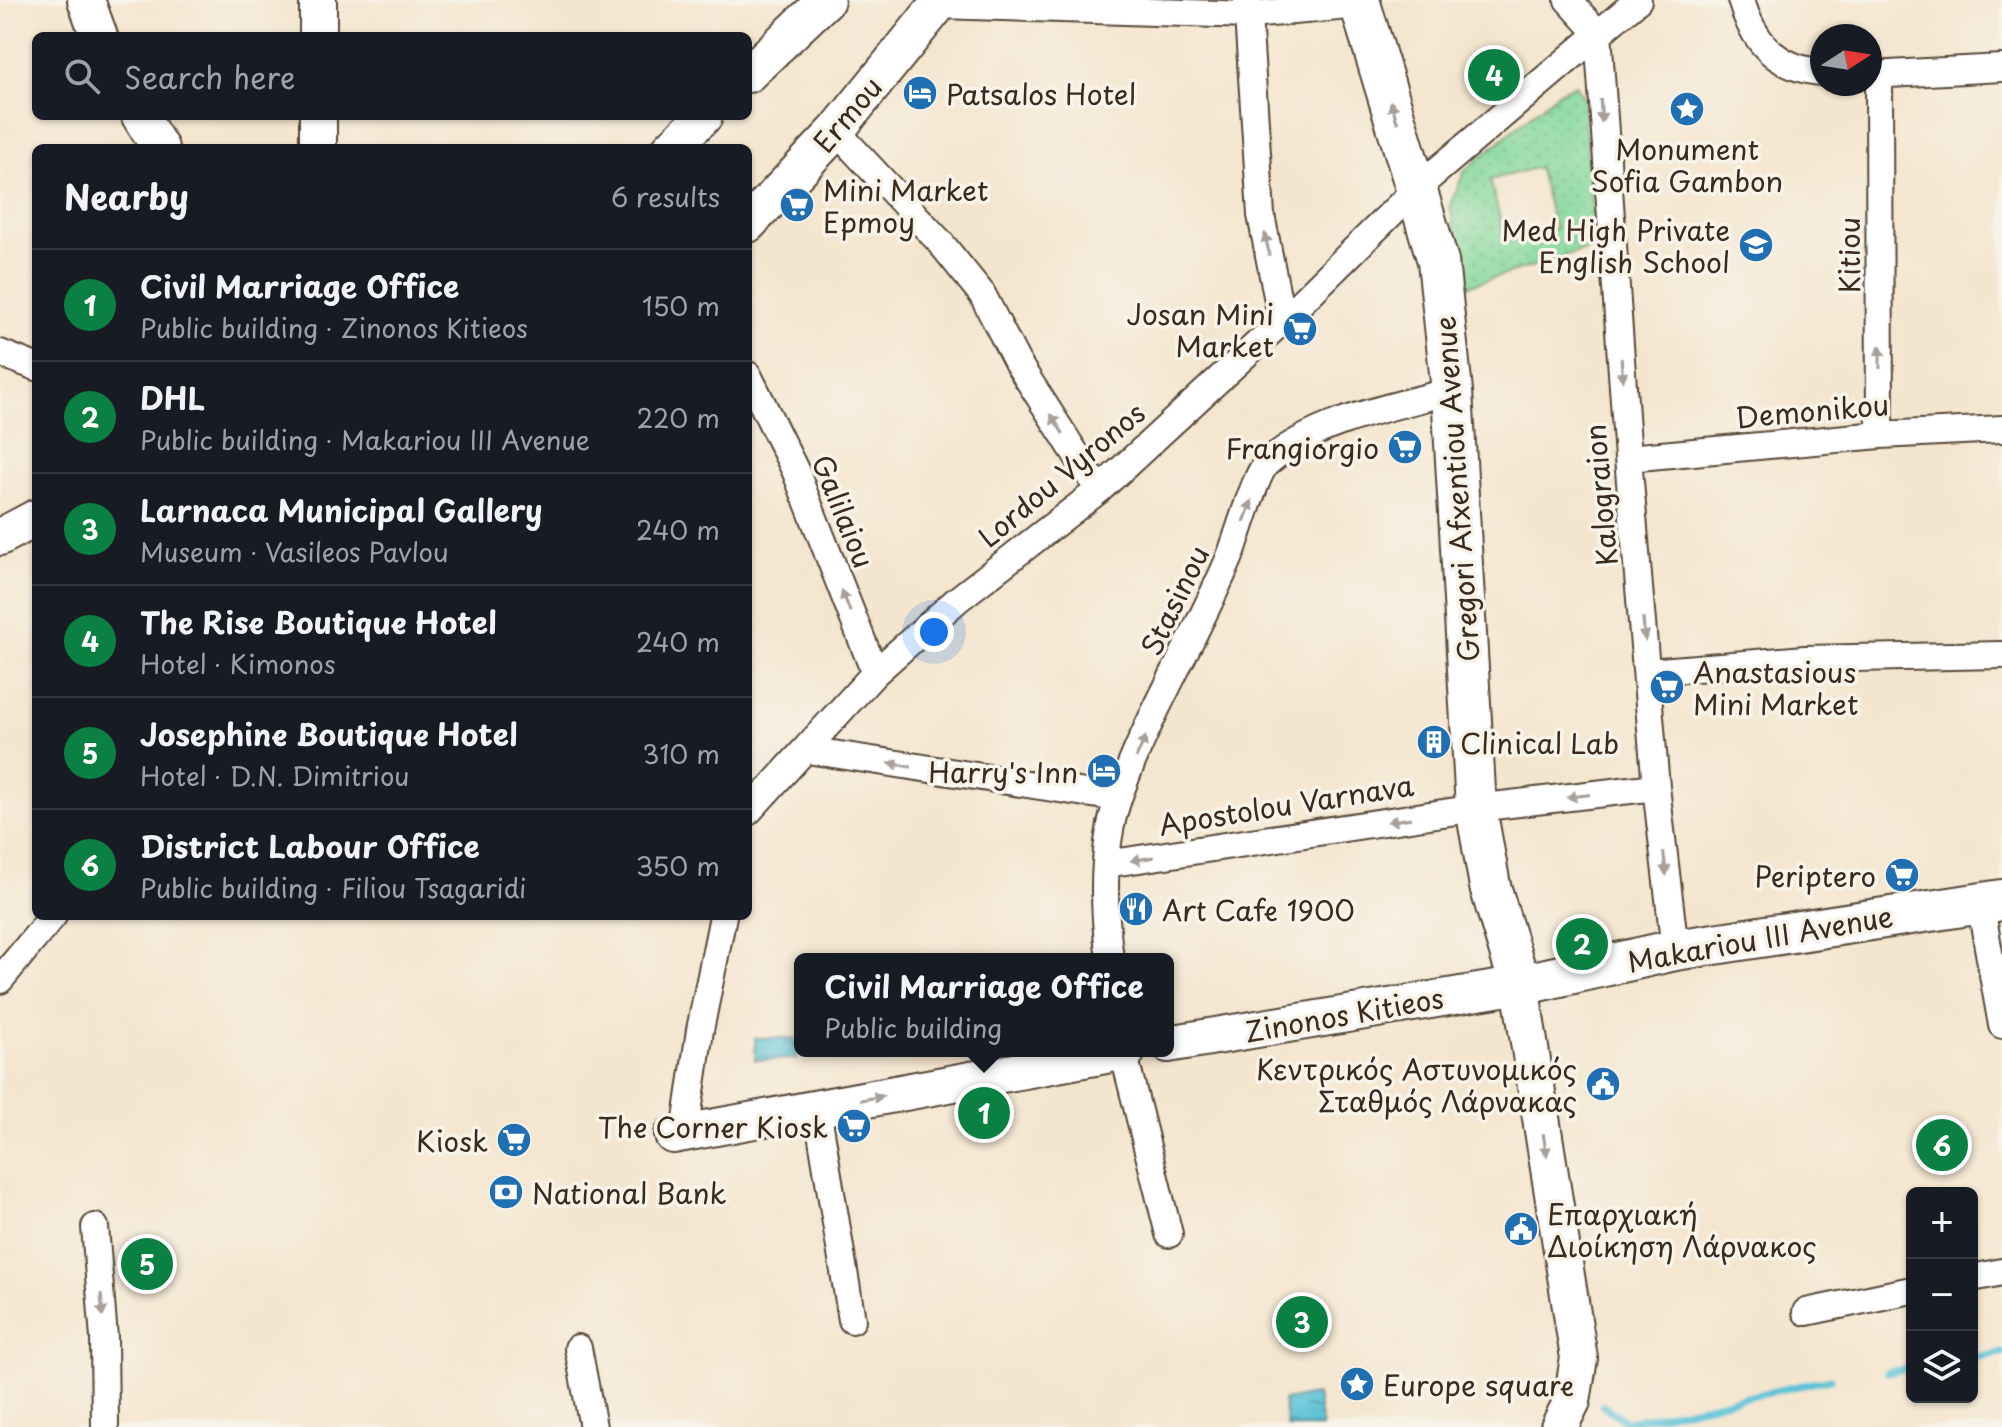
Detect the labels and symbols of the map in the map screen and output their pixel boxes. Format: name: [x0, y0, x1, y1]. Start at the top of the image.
north arrow: [1810, 24, 1882, 96]
pin: 4: [1468, 45, 1520, 105]
street label: Ermou: [802, 67, 892, 161]
place label: Patsalos Hotel: [946, 72, 1136, 115]
hotel icon: Patsalos Hotel: [901, 74, 939, 112]
place icon: Monument Sofia Gambon: [1668, 90, 1706, 128]
one-way arrow: [1595, 99, 1608, 124]
one-way arrow: [1387, 100, 1400, 124]
place label: Monument Sofia Gambon: [1591, 127, 1783, 202]
place label: Mini Market Epmoy: [823, 168, 988, 243]
supermarket icon: Mini Market Epmoy: [778, 186, 816, 224]
place label: Med High Private English School: [1501, 208, 1730, 283]
street label: Kitiou: [1827, 217, 1870, 293]
school or university icon: Med High Private English School: [1737, 226, 1775, 264]
one-way arrow: [1260, 232, 1273, 257]
place label: Josan Mini Market: [1127, 292, 1274, 367]
supermarket icon: Josan Mini Market: [1281, 310, 1319, 348]
street label: Gregori Afxentiou Avenue: [1422, 315, 1490, 663]
one-way arrow: [1874, 344, 1886, 369]
one-way arrow: [1616, 358, 1629, 383]
street label: Demonikou: [1733, 382, 1891, 438]
street label: Lordou Vyronos: [968, 391, 1154, 557]
one-way arrow: [1050, 413, 1065, 435]
street label: Kalograion: [1572, 422, 1628, 568]
place label: Frangiorgio: [1226, 426, 1379, 469]
supermarket icon: Frangiorgio: [1386, 428, 1424, 466]
street label: Galilaiou: [802, 448, 886, 574]
one-way arrow: [1242, 498, 1254, 522]
street label: Stasinou: [1129, 538, 1219, 662]
one-way arrow: [839, 588, 852, 612]
your location: [914, 612, 954, 652]
one-way arrow: [1638, 617, 1651, 642]
place label: Anastasious Mini Market: [1693, 650, 1858, 725]
supermarket icon: Anastasious Mini Market: [1648, 668, 1686, 706]
place label: Clinical Lab: [1460, 721, 1619, 764]
building icon: Clinical Lab: [1415, 723, 1453, 761]
one-way arrow: [1134, 735, 1147, 759]
place label: Harry's Inn: [928, 750, 1078, 793]
hotel icon: Harry's Inn: [1085, 752, 1123, 790]
one-way arrow: [887, 758, 912, 771]
street label: Apostolou Varnava: [1156, 763, 1417, 845]
one-way arrow: [1565, 789, 1590, 802]
one-way arrow: [1386, 814, 1411, 826]
one-way arrow: [1659, 852, 1672, 877]
one-way arrow: [1129, 853, 1154, 866]
place label: Periptero: [1755, 854, 1876, 897]
supermarket icon: Periptero: [1883, 856, 1921, 894]
place label: Art Cafe 1900: [1162, 888, 1355, 931]
restaurant icon: Art Cafe 1900: [1117, 890, 1155, 928]
street label: Makariou III Avenue: [1624, 893, 1896, 983]
pin: 2: [1556, 914, 1608, 974]
street label: Zinonos Kitieos: [1241, 975, 1447, 1053]
place label: Κεντρικός Αστυνομικός Σταθμός Λάρνακας: [1256, 1047, 1577, 1122]
public building icon: Κεντρικός Αστυνομικός Σταθμός Λάρνακας: [1584, 1065, 1622, 1103]
pin: 1: [958, 1083, 1010, 1143]
one-way arrow: [859, 1091, 884, 1103]
place label: The Corner Kiosk: [598, 1105, 828, 1148]
supermarket icon: The Corner Kiosk: [835, 1107, 873, 1145]
pin: 6: [1916, 1115, 1968, 1175]
place label: Kiosk: [416, 1119, 488, 1162]
supermarket icon: Kiosk: [495, 1121, 533, 1159]
one-way arrow: [1539, 1133, 1552, 1158]
place label: National Bank: [532, 1171, 727, 1214]
bank icon: National Bank: [487, 1173, 525, 1211]
place label: Επαρχιακή Διοίκηση Λάρνακος: [1547, 1192, 1817, 1267]
public building icon: Επαρχιακή Διοίκηση Λάρνακος: [1502, 1210, 1540, 1248]
pin: 5: [121, 1234, 173, 1294]
pin: 3: [1276, 1292, 1328, 1352]
one-way arrow: [95, 1293, 108, 1318]
place label: Europe square: [1383, 1363, 1574, 1406]
place icon: Europe square: [1338, 1365, 1376, 1403]

